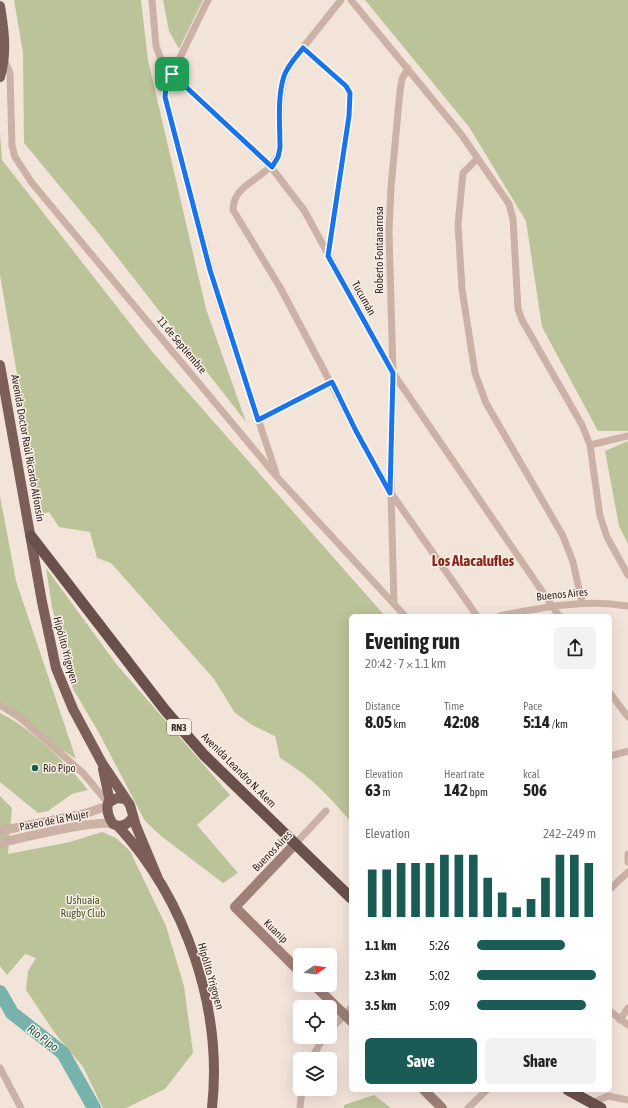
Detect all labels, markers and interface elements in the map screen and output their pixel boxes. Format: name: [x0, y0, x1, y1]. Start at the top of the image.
pin: [155, 57, 189, 91]
icon: arrive: [161, 63, 183, 85]
street label: Roberto Fontanarrosa: [373, 206, 385, 294]
street label: Tucumán: [350, 279, 378, 317]
street label: 11 de Septiembre: [155, 314, 209, 376]
street label: Avenida Doctor Raúl Ricardo Alfonsín: [9, 373, 47, 523]
district label: Los Alacalufles: [432, 552, 515, 569]
street label: Buenos Aires: [536, 585, 588, 603]
street label: Hipólito Yrigoyen: [51, 615, 81, 685]
button: share: [554, 627, 596, 669]
text: Evening run: [365, 628, 460, 654]
text: 20:42 · 7 × 1.1 km: [365, 656, 446, 671]
text: Distance: [365, 700, 400, 712]
text: Time: [444, 700, 464, 712]
text: Pace: [523, 700, 542, 712]
text: 8.05: [365, 712, 392, 732]
text: 42:08: [444, 712, 479, 732]
text: 5:14: [523, 712, 550, 732]
text: km: [392, 718, 406, 730]
text: /km: [550, 718, 568, 730]
road number: RN3: [167, 719, 191, 735]
street label: Avenida Leandro N. Alem: [199, 730, 279, 810]
place label: Rio Pipo: [43, 762, 76, 774]
marker: Rio Pipo: [30, 763, 40, 773]
text: Elevation: [365, 768, 403, 780]
text: Heart rate: [444, 768, 485, 780]
text: kcal: [523, 768, 540, 780]
text: 63: [365, 780, 381, 800]
text: 142: [444, 780, 468, 800]
text: 506: [523, 780, 547, 800]
text: m: [381, 786, 390, 798]
text: bpm: [468, 786, 488, 798]
street label: Paseo de la Mujer: [18, 807, 90, 833]
text: Elevation: [365, 826, 410, 841]
text: 242–249 m: [543, 826, 596, 841]
street label: Buenos Aires: [250, 828, 294, 874]
park label: Ushuaia Rugby Club: [60, 894, 106, 919]
street label: Kuanip: [262, 917, 290, 945]
text: 1.1 km: [365, 938, 396, 953]
text: 5:26: [429, 938, 450, 953]
street label: Hipólito Yrigoyen: [196, 941, 226, 1011]
north arrow: [293, 948, 337, 992]
map controls: [293, 948, 337, 1096]
text: 2.3 km: [365, 968, 396, 983]
text: 5:02: [429, 968, 450, 983]
text: 3.5 km: [365, 998, 396, 1013]
text: 5:09: [429, 998, 450, 1013]
button: locate: [293, 1000, 337, 1044]
water label: Río Pipo: [24, 1022, 62, 1055]
button: Save: [365, 1038, 477, 1084]
button: Share: [485, 1038, 596, 1084]
button: layers: [293, 1052, 337, 1096]

